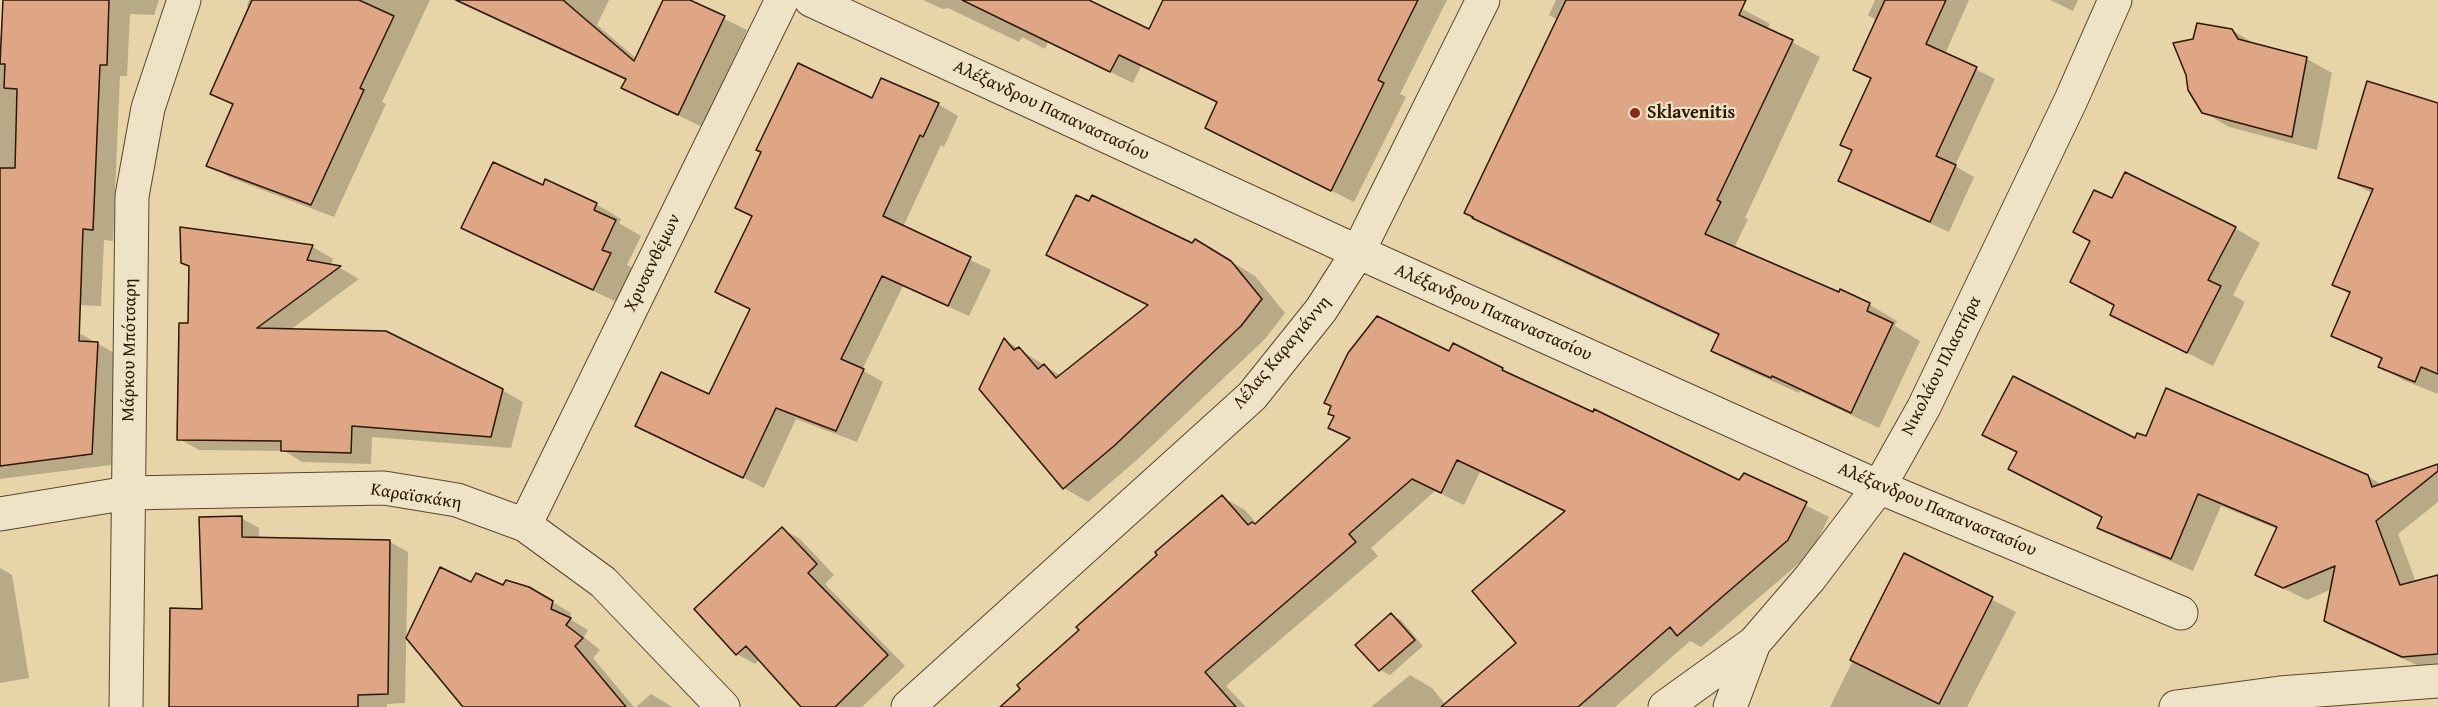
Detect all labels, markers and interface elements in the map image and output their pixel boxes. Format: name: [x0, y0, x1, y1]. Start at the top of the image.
street label: Αλέξανδρου Παπαναστασίου: [950, 56, 1152, 166]
place label: Sklavenitis: [1647, 102, 1735, 124]
marker: Sklavenitis: [1628, 106, 1642, 120]
street label: Χρυσανθέμων: [620, 211, 686, 315]
street label: Αλέξανδρου Παπαναστασίου: [1391, 260, 1595, 366]
street label: Μάρκου Μπότσαρη: [118, 278, 142, 422]
street label: Λέλας Καραγιάννη: [1228, 292, 1336, 414]
street label: Νικολάου Πλαστήρα: [1897, 293, 1987, 439]
street label: Αλέξανδρου Παπαναστασίου: [1834, 458, 2040, 562]
street label: Καραϊσκάκη: [369, 479, 463, 515]

